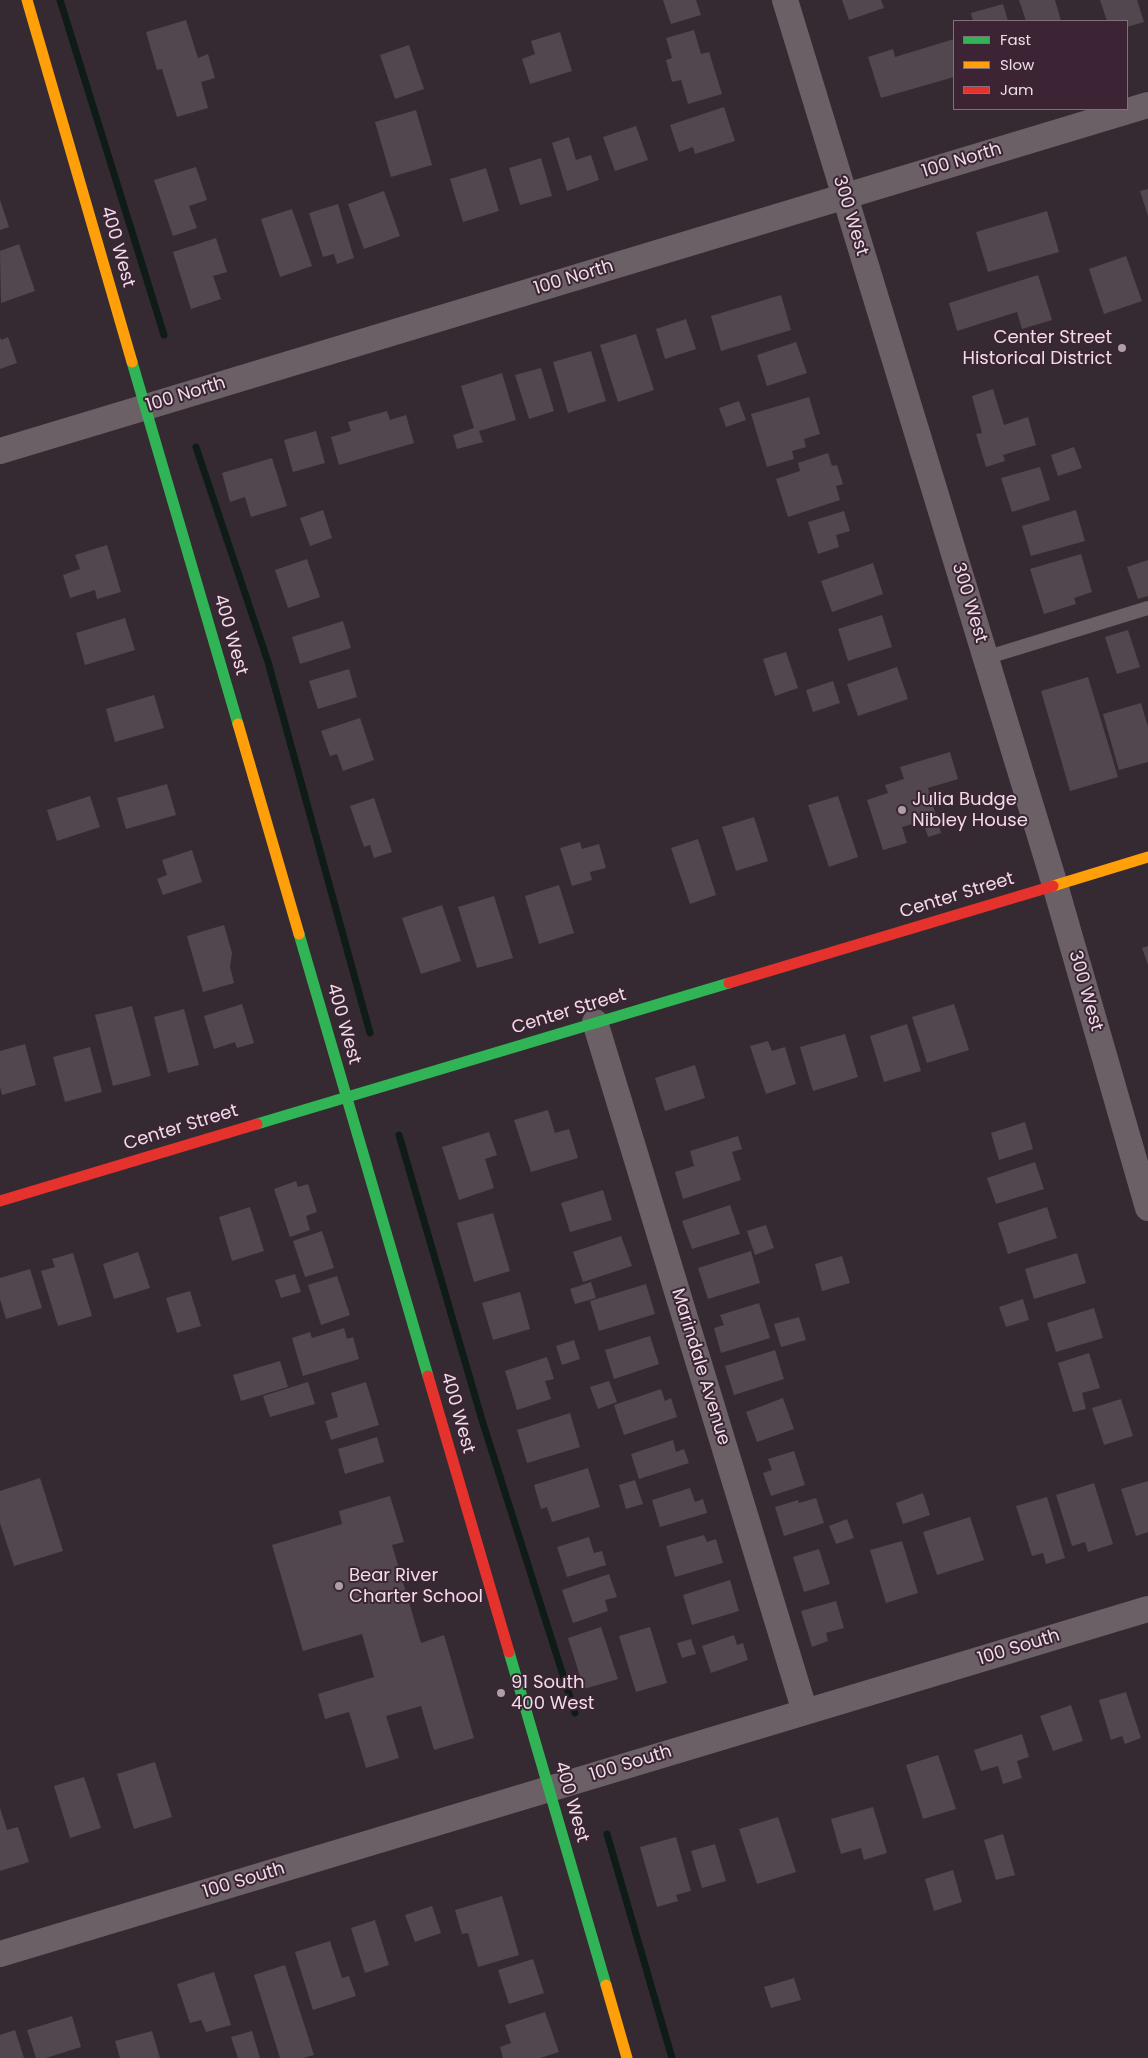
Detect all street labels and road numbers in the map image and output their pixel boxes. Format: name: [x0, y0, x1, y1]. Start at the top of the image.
street label: 100 North: [920, 139, 1004, 183]
street label: 300 West: [828, 173, 872, 259]
street label: 400 West: [95, 204, 139, 290]
street label: 100 North: [532, 256, 616, 300]
street label: 100 North: [144, 373, 228, 417]
street label: 300 West: [947, 560, 991, 646]
street label: 400 West: [208, 592, 252, 678]
street label: Center Street: [897, 868, 1017, 924]
street label: 300 West: [1063, 948, 1107, 1034]
street label: 400 West: [321, 981, 365, 1067]
street label: Center Street: [509, 984, 629, 1040]
street label: Center Street: [121, 1100, 241, 1156]
street label: Marindale Avenue: [666, 1286, 734, 1448]
street label: 400 West: [435, 1370, 479, 1456]
street label: 100 South: [975, 1625, 1063, 1671]
street label: 100 South: [587, 1741, 675, 1787]
street label: 400 West: [549, 1759, 593, 1845]
street label: 100 South: [200, 1858, 288, 1904]

